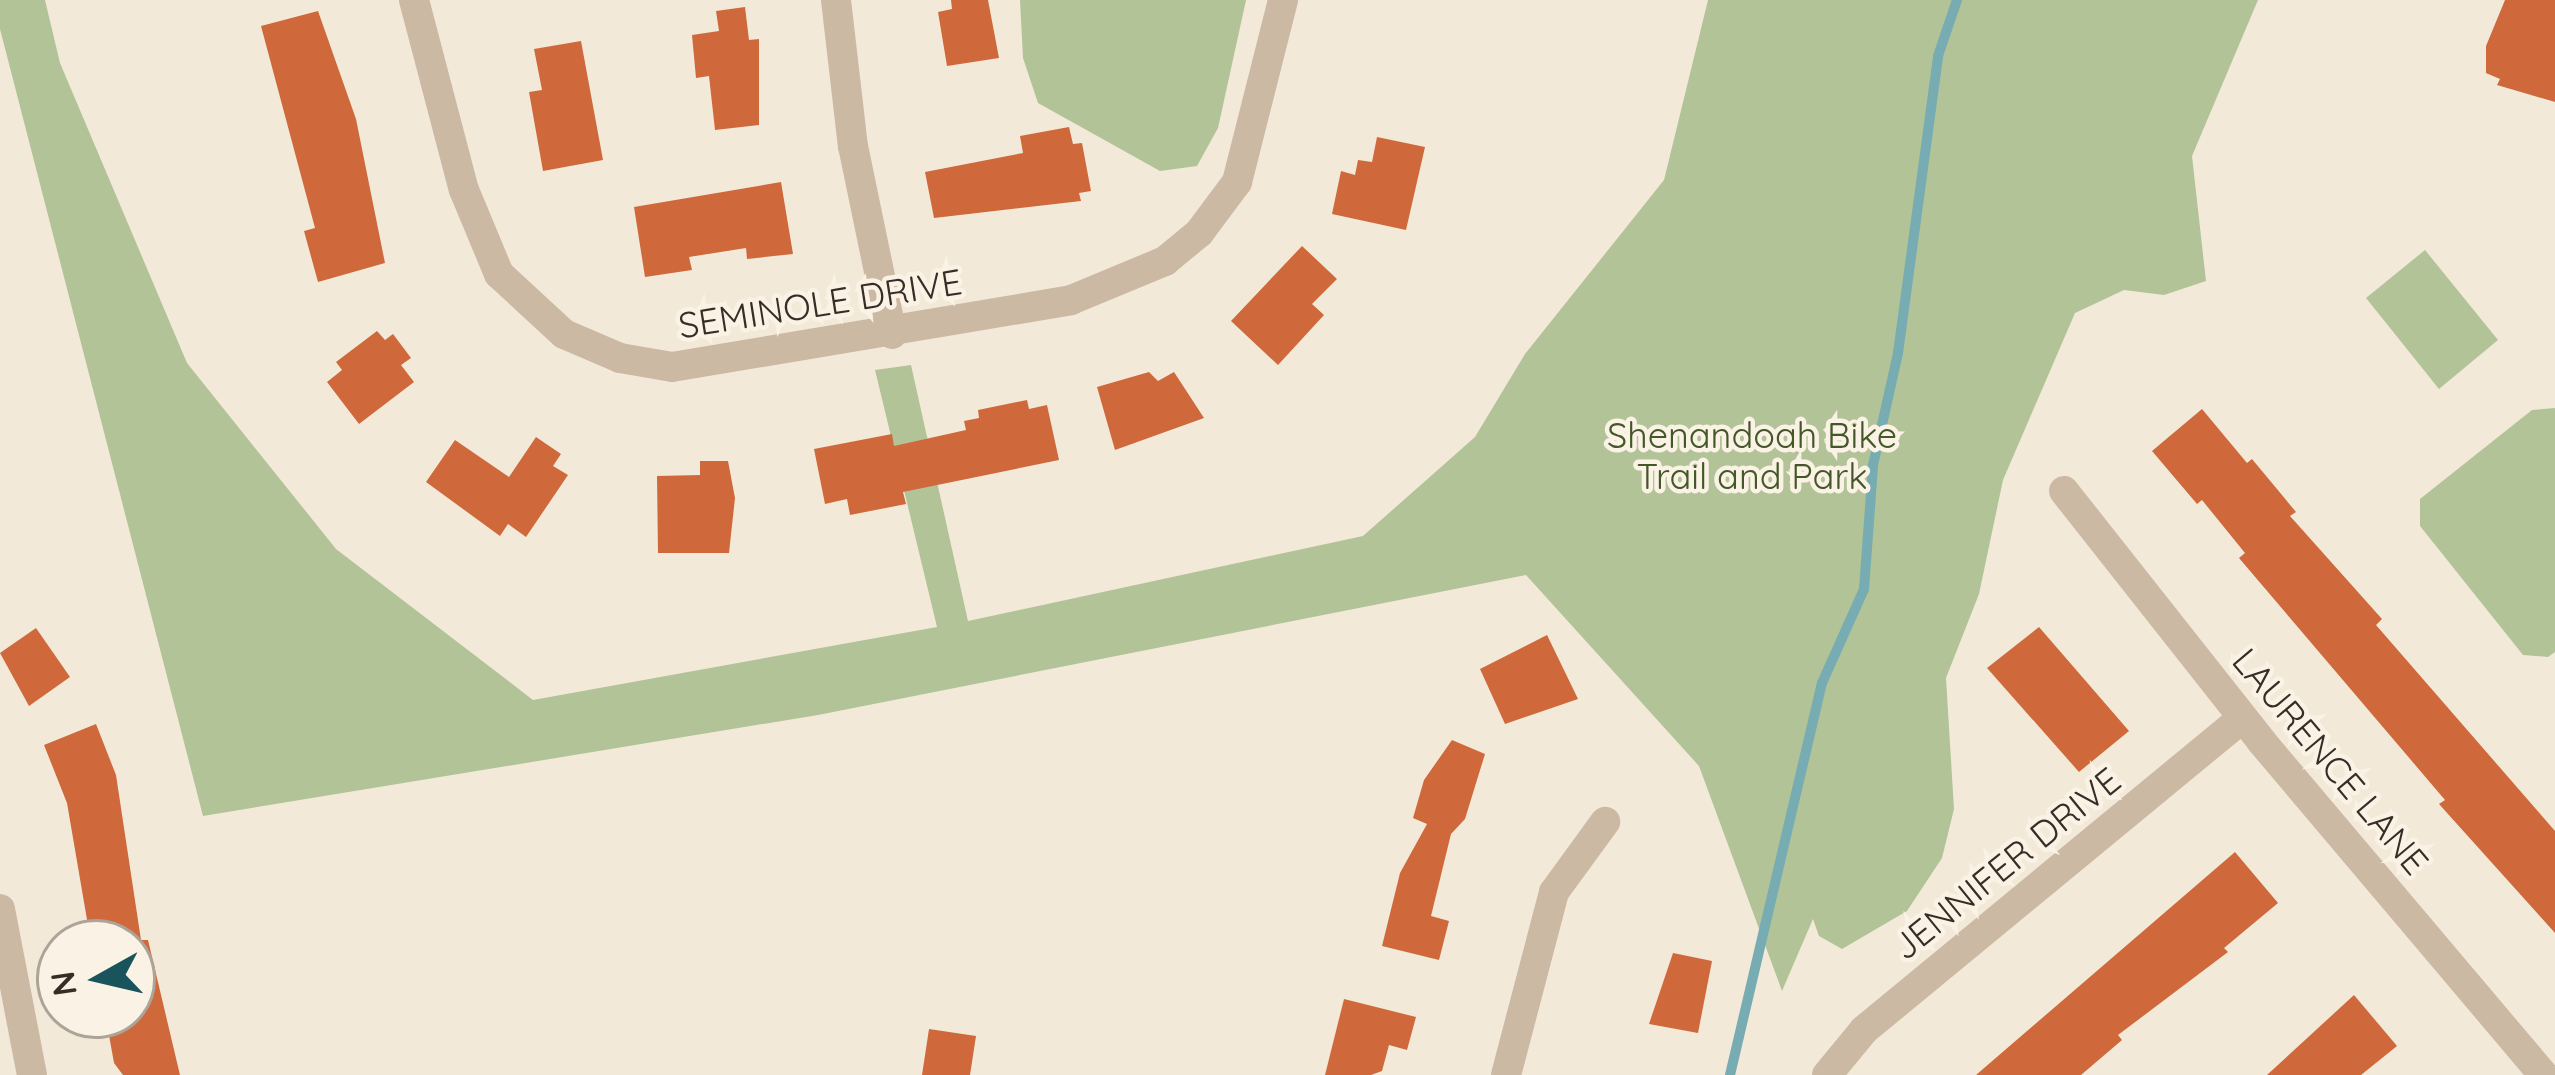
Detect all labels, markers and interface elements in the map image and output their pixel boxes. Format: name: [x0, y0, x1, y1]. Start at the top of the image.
street label: SEMINOLE DRIVE: [675, 259, 965, 347]
park label: Shenandoah Bike Trail and Park: [1607, 412, 1897, 497]
street label: LAURENCE LANE: [2224, 639, 2438, 883]
street label: JENNIFER DRIVE: [1883, 758, 2129, 968]
north arrow: [36, 919, 156, 1039]
text: N: [41, 969, 85, 999]

